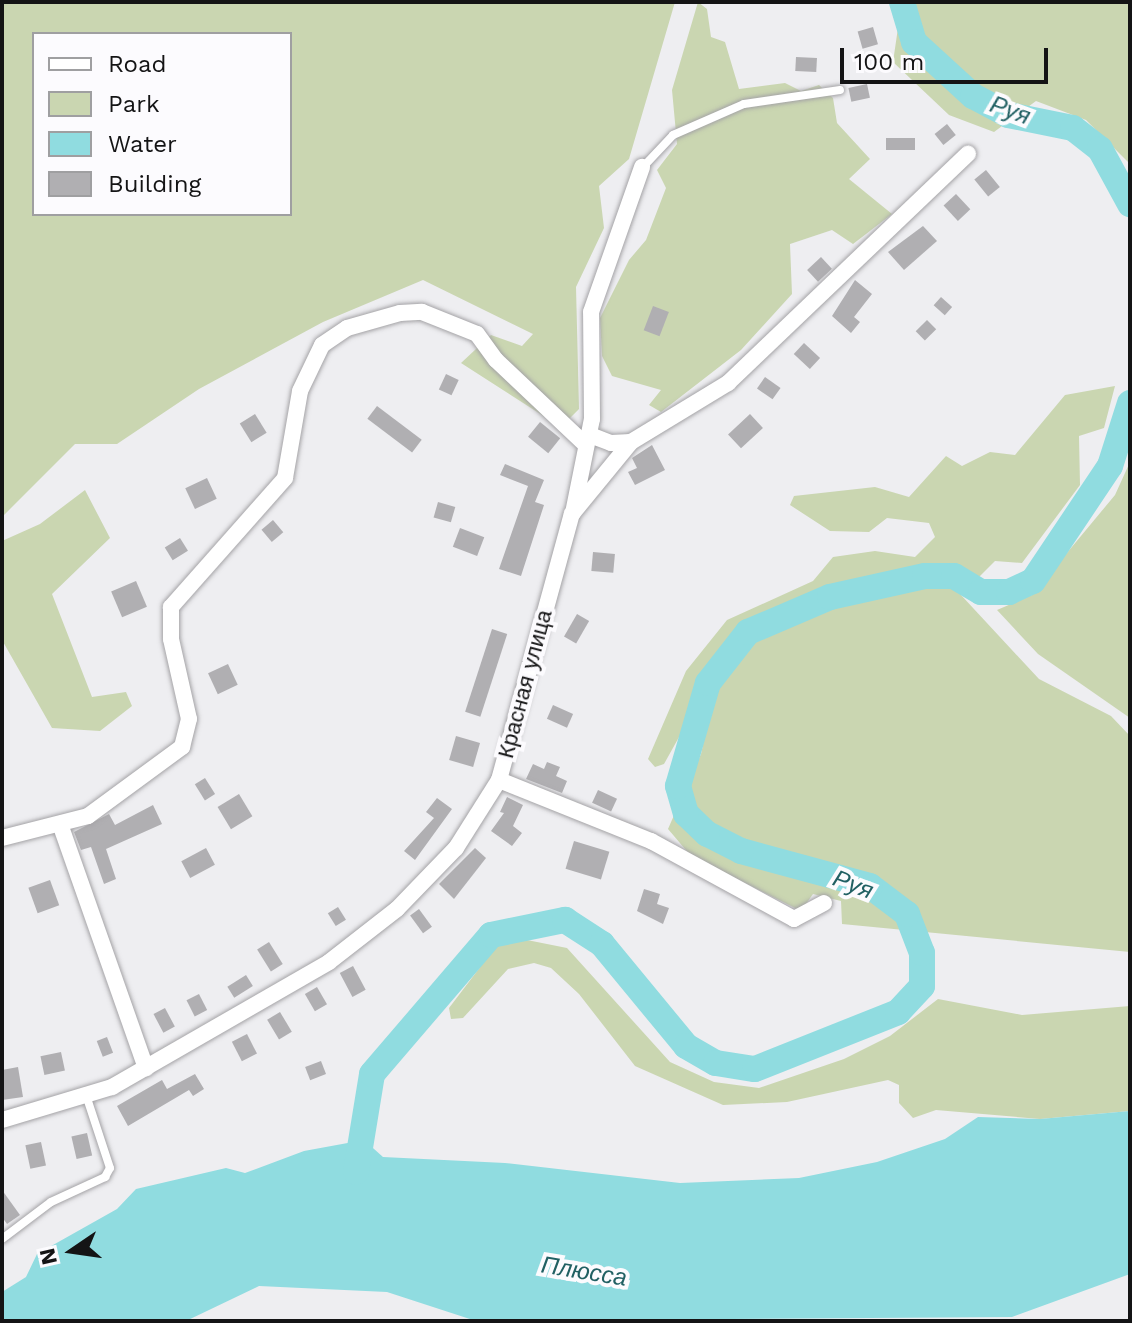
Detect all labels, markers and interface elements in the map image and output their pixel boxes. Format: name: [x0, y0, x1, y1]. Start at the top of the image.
legend: [32, 32, 292, 216]
scale bar: [844, 32, 1052, 82]
text: 100 m: [854, 48, 924, 76]
text: Road: [108, 50, 167, 78]
text: Park: [108, 90, 160, 118]
water label: Руя: [986, 90, 1034, 132]
text: Water: [108, 130, 177, 158]
text: Building: [108, 170, 201, 198]
street label: Красная улица: [493, 607, 557, 761]
water label: Руя: [829, 864, 877, 906]
north arrow: [32, 1211, 112, 1291]
text: N: [34, 1246, 62, 1267]
water label: Плюсса: [539, 1251, 629, 1293]

